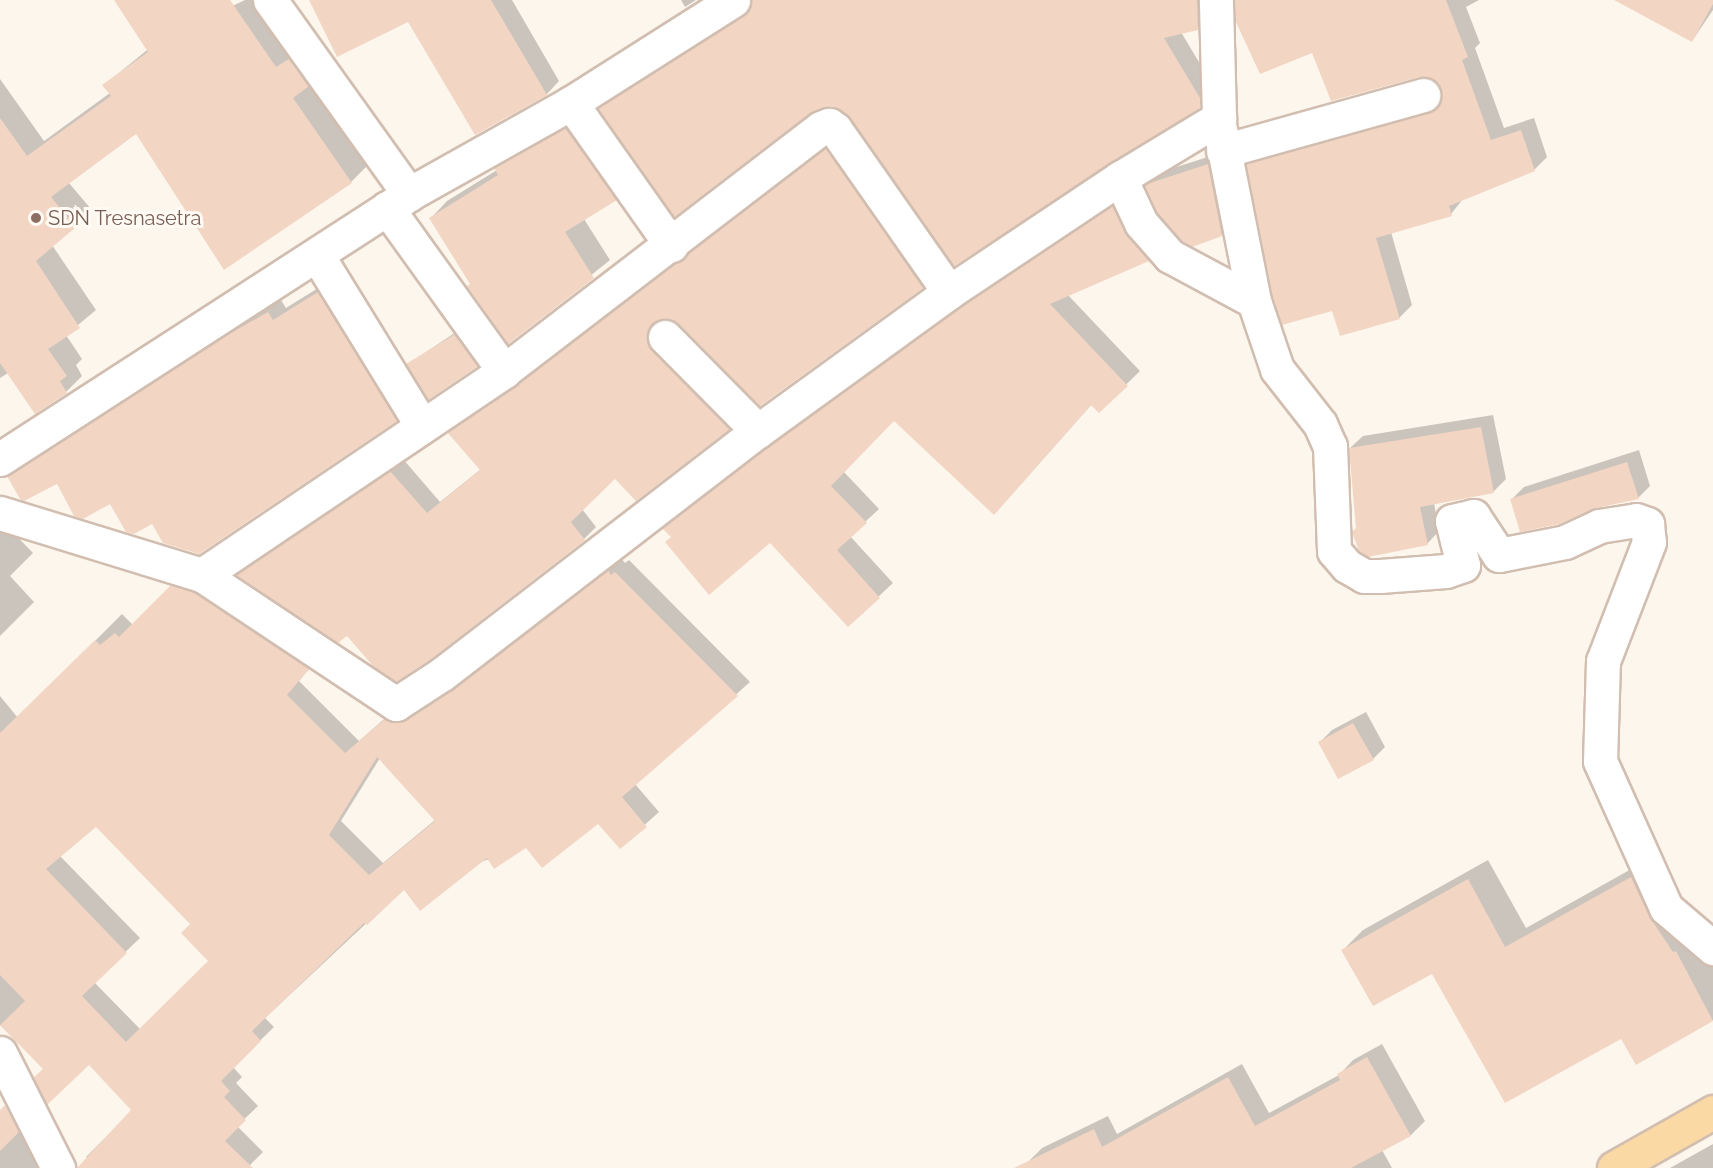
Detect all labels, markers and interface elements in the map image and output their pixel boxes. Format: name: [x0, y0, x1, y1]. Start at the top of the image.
place label: SDN Tresnasetra: [48, 206, 202, 230]
marker: SDN Tresnasetra: [29, 211, 43, 225]

